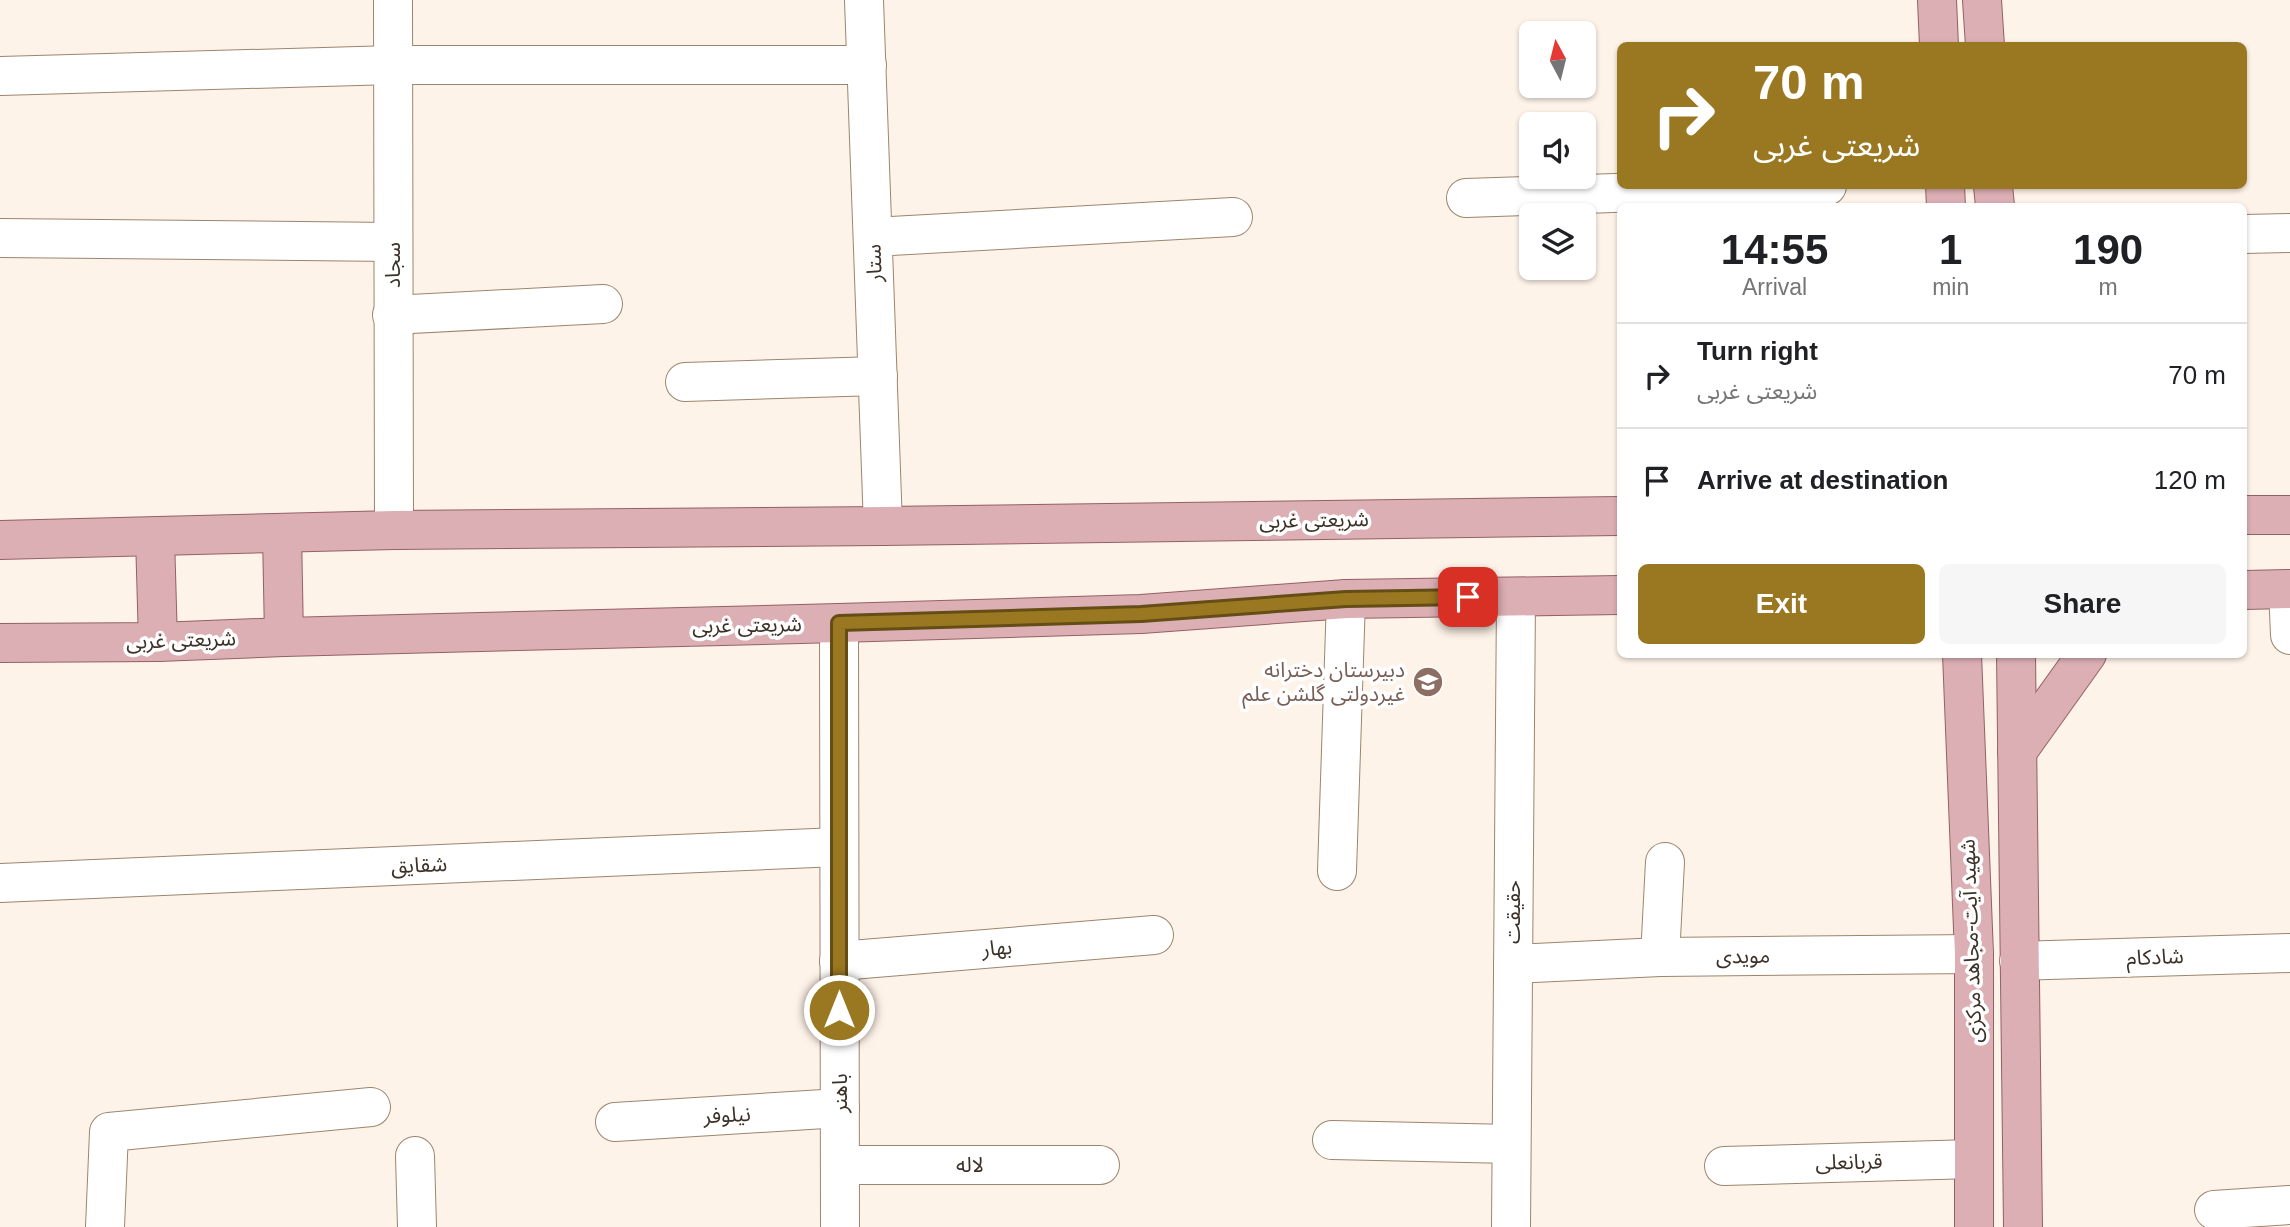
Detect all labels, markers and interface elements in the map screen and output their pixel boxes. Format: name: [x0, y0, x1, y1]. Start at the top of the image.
north arrow: [1519, 21, 1596, 98]
map controls: [1519, 21, 1596, 280]
text: 70 m: [1753, 55, 1865, 109]
icon: right: [1638, 70, 1729, 161]
button: sound: [1519, 112, 1596, 189]
text: شریعتی غربی: [1753, 127, 1920, 163]
button: layers: [1519, 203, 1596, 280]
text: 14:55: [1721, 226, 1828, 273]
text: 1: [1939, 226, 1962, 273]
text: 190: [2073, 226, 2143, 273]
street label: سجاد: [381, 242, 404, 288]
street label: ستار: [861, 244, 887, 283]
text: Arrival: [1742, 274, 1807, 300]
text: min: [1932, 274, 1969, 300]
text: m: [2099, 274, 2118, 300]
text: Turn right: [1697, 336, 1818, 366]
icon: right: [1638, 357, 1676, 395]
text: 70 m: [2168, 360, 2226, 390]
text: شریعتی غربی: [1697, 378, 1817, 404]
icon: arrive: [1638, 462, 1676, 500]
text: Arrive at destination: [1697, 465, 1948, 495]
text: 120 m: [2154, 465, 2226, 495]
street label: شریعتی غربی: [1259, 507, 1369, 533]
button: Exit: [1638, 564, 1925, 644]
button: Share: [1939, 564, 2226, 644]
pin: [1438, 567, 1498, 627]
icon: arrive: [1449, 578, 1487, 616]
street label: شریعتی غربی: [692, 612, 802, 638]
street label: شریعتی غربی: [126, 626, 236, 654]
place label: دبیرستان دخترانه غیردولتی گلشن علم: [1242, 658, 1405, 709]
school or university icon: دبیرستان دخترانه غیردولتی گلشن علم: [1411, 665, 1445, 699]
street label: شهید آیت-مجاهد مرکزی: [1955, 839, 1987, 1043]
street label: شقایق: [390, 852, 448, 879]
street label: حقیقت: [1501, 880, 1524, 944]
street label: بهار: [980, 935, 1013, 961]
street label: مویدی: [1716, 944, 1770, 968]
street label: شادکام: [2126, 944, 2184, 974]
position arrow: [802, 973, 876, 1047]
street label: باهنر: [828, 1073, 852, 1114]
street label: نیلوفر: [702, 1102, 751, 1128]
street label: قربانعلی: [1815, 1149, 1883, 1175]
street label: لاله: [956, 1153, 984, 1176]

